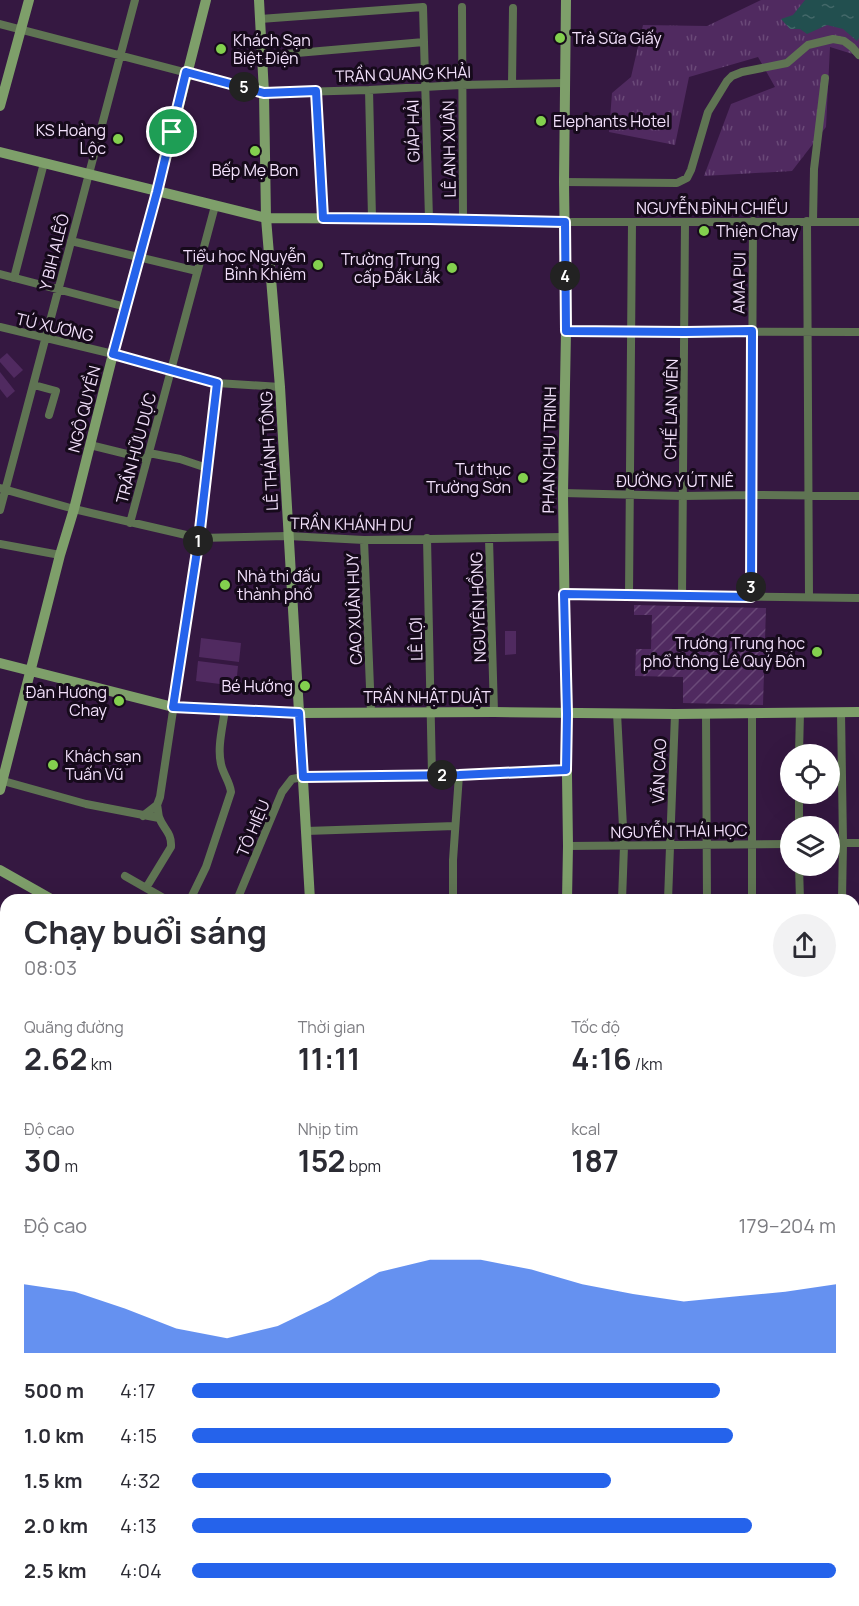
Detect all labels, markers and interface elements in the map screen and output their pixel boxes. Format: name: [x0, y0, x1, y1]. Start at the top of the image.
place label: Trà Sữa Giấy: [572, 27, 662, 49]
place label: Khách Sạn Biệt Điện: [233, 29, 311, 69]
marker: Trà Sữa Giấy: [553, 31, 567, 45]
marker: Khách Sạn Biệt Điện: [214, 42, 228, 56]
street label: TRẦN QUANG KHẢI: [335, 60, 471, 87]
pin: 5: [229, 72, 259, 102]
text: 5: [239, 76, 249, 98]
street label: GIÁP HẢI: [401, 99, 425, 163]
street label: LÊ ANH XUÂN: [437, 100, 461, 198]
pin: [146, 106, 197, 157]
place label: Elephants Hotel: [553, 110, 670, 132]
marker: Elephants Hotel: [534, 114, 548, 128]
icon: arrive: [155, 115, 188, 148]
place label: KS Hoàng Lộc: [36, 119, 106, 159]
marker: KS Hoàng Lộc: [111, 132, 125, 146]
marker: Bếp Mẹ Bon: [248, 144, 262, 158]
place label: Bếp Mẹ Bon: [212, 159, 298, 181]
street label: NGUYỄN ĐÌNH CHIỂU: [636, 196, 788, 219]
street label: Y BIH ALÊÔ: [34, 211, 74, 292]
place label: Thiện Chay: [716, 220, 799, 242]
marker: Thiện Chay: [697, 224, 711, 238]
place label: Tiểu học Nguyễn Bỉnh Khiêm: [183, 245, 306, 285]
place label: Trường Trung cấp Đắk Lắk: [341, 248, 441, 288]
street label: AMA PUI: [727, 252, 751, 314]
marker: Tiểu học Nguyễn Bỉnh Khiêm: [311, 258, 325, 272]
marker: Trường Trung cấp Đắk Lắk: [445, 261, 459, 275]
pin: 4: [550, 261, 580, 291]
text: 4: [560, 265, 570, 287]
street label: TÚ XƯƠNG: [14, 307, 96, 347]
street label: CHẾ LAN VIÊN: [658, 358, 683, 460]
street label: NGÔ QUYỀN: [62, 363, 105, 455]
street label: PHAN CHU TRINH: [537, 386, 561, 514]
street label: TRẦN HỮU DỰC: [110, 390, 161, 506]
street label: LÊ THÁNH TÔNG: [255, 391, 283, 511]
place label: Tư thục Trường Sơn: [426, 458, 511, 498]
street label: ĐƯỜNG Y ÚT NIÊ: [616, 470, 734, 492]
marker: Tư thục Trường Sơn: [516, 471, 530, 485]
street label: TRẦN KHÁNH DƯ: [290, 511, 413, 536]
pin: 1: [183, 526, 213, 556]
text: 1: [194, 530, 202, 552]
street label: NGUYÊN HỒNG: [464, 551, 491, 663]
street label: CAO XUÂN HUY: [341, 553, 367, 665]
place label: Nhà thi đấu thành phố: [237, 565, 320, 605]
pin: 3: [736, 572, 766, 602]
text: 3: [746, 576, 756, 598]
marker: Nhà thi đấu thành phố: [218, 578, 232, 592]
street label: LÊ LỢI: [405, 617, 427, 661]
place label: Trường Trung học phổ thông Lê Quý Đôn: [643, 632, 805, 672]
marker: Trường Trung học phổ thông Lê Quý Đôn: [810, 645, 824, 659]
place label: Bé Hướng: [221, 675, 293, 697]
marker: Bé Hướng: [298, 679, 312, 693]
place label: Đàn Hương Chay: [26, 681, 108, 721]
street label: TRẦN NHẬT DUẬT: [363, 685, 491, 708]
marker: Đàn Hương Chay: [112, 694, 126, 708]
street label: VĂN CAO: [647, 738, 671, 804]
map controls: [780, 744, 840, 876]
button: locate: [780, 744, 840, 804]
place label: Khách sạn Tuấn Vũ: [65, 745, 141, 785]
marker: Khách sạn Tuấn Vũ: [46, 758, 60, 772]
pin: 2: [427, 760, 457, 790]
text: 2: [437, 764, 447, 786]
street label: TÔ HIỆU: [231, 796, 275, 860]
button: layers: [780, 816, 840, 876]
street label: NGUYỄN THÁI HỌC: [610, 818, 748, 843]
text: Chạy buổi sáng: [24, 909, 267, 954]
button: share: [773, 914, 836, 977]
text: 08:03: [24, 954, 77, 981]
text: Quãng đường: [24, 1016, 124, 1038]
text: Thời gian: [298, 1016, 365, 1038]
text: Tốc độ: [571, 1016, 620, 1038]
text: 2.62: [24, 1038, 87, 1079]
text: 11:11: [298, 1038, 361, 1079]
text: 4:16: [571, 1038, 632, 1079]
text: km: [87, 1053, 112, 1075]
text: /km: [632, 1053, 663, 1075]
text: Độ cao: [24, 1118, 74, 1140]
text: Nhịp tim: [298, 1118, 358, 1140]
text: kcal: [571, 1118, 601, 1140]
text: 30: [24, 1140, 61, 1181]
text: 152: [298, 1140, 345, 1181]
text: 187: [571, 1140, 619, 1181]
text: m: [61, 1155, 78, 1177]
text: bpm: [345, 1155, 381, 1177]
text: Độ cao: [24, 1212, 87, 1239]
text: 179–204 m: [739, 1212, 836, 1239]
text: 500 m: [24, 1377, 84, 1404]
text: 4:17: [120, 1377, 156, 1404]
text: 1.0 km: [24, 1422, 84, 1449]
text: 4:15: [120, 1422, 157, 1449]
text: 1.5 km: [24, 1467, 83, 1494]
text: 4:32: [120, 1467, 160, 1494]
text: 2.0 km: [24, 1512, 88, 1539]
text: 4:13: [120, 1512, 157, 1539]
text: 2.5 km: [24, 1557, 86, 1584]
text: 4:04: [120, 1557, 162, 1584]

